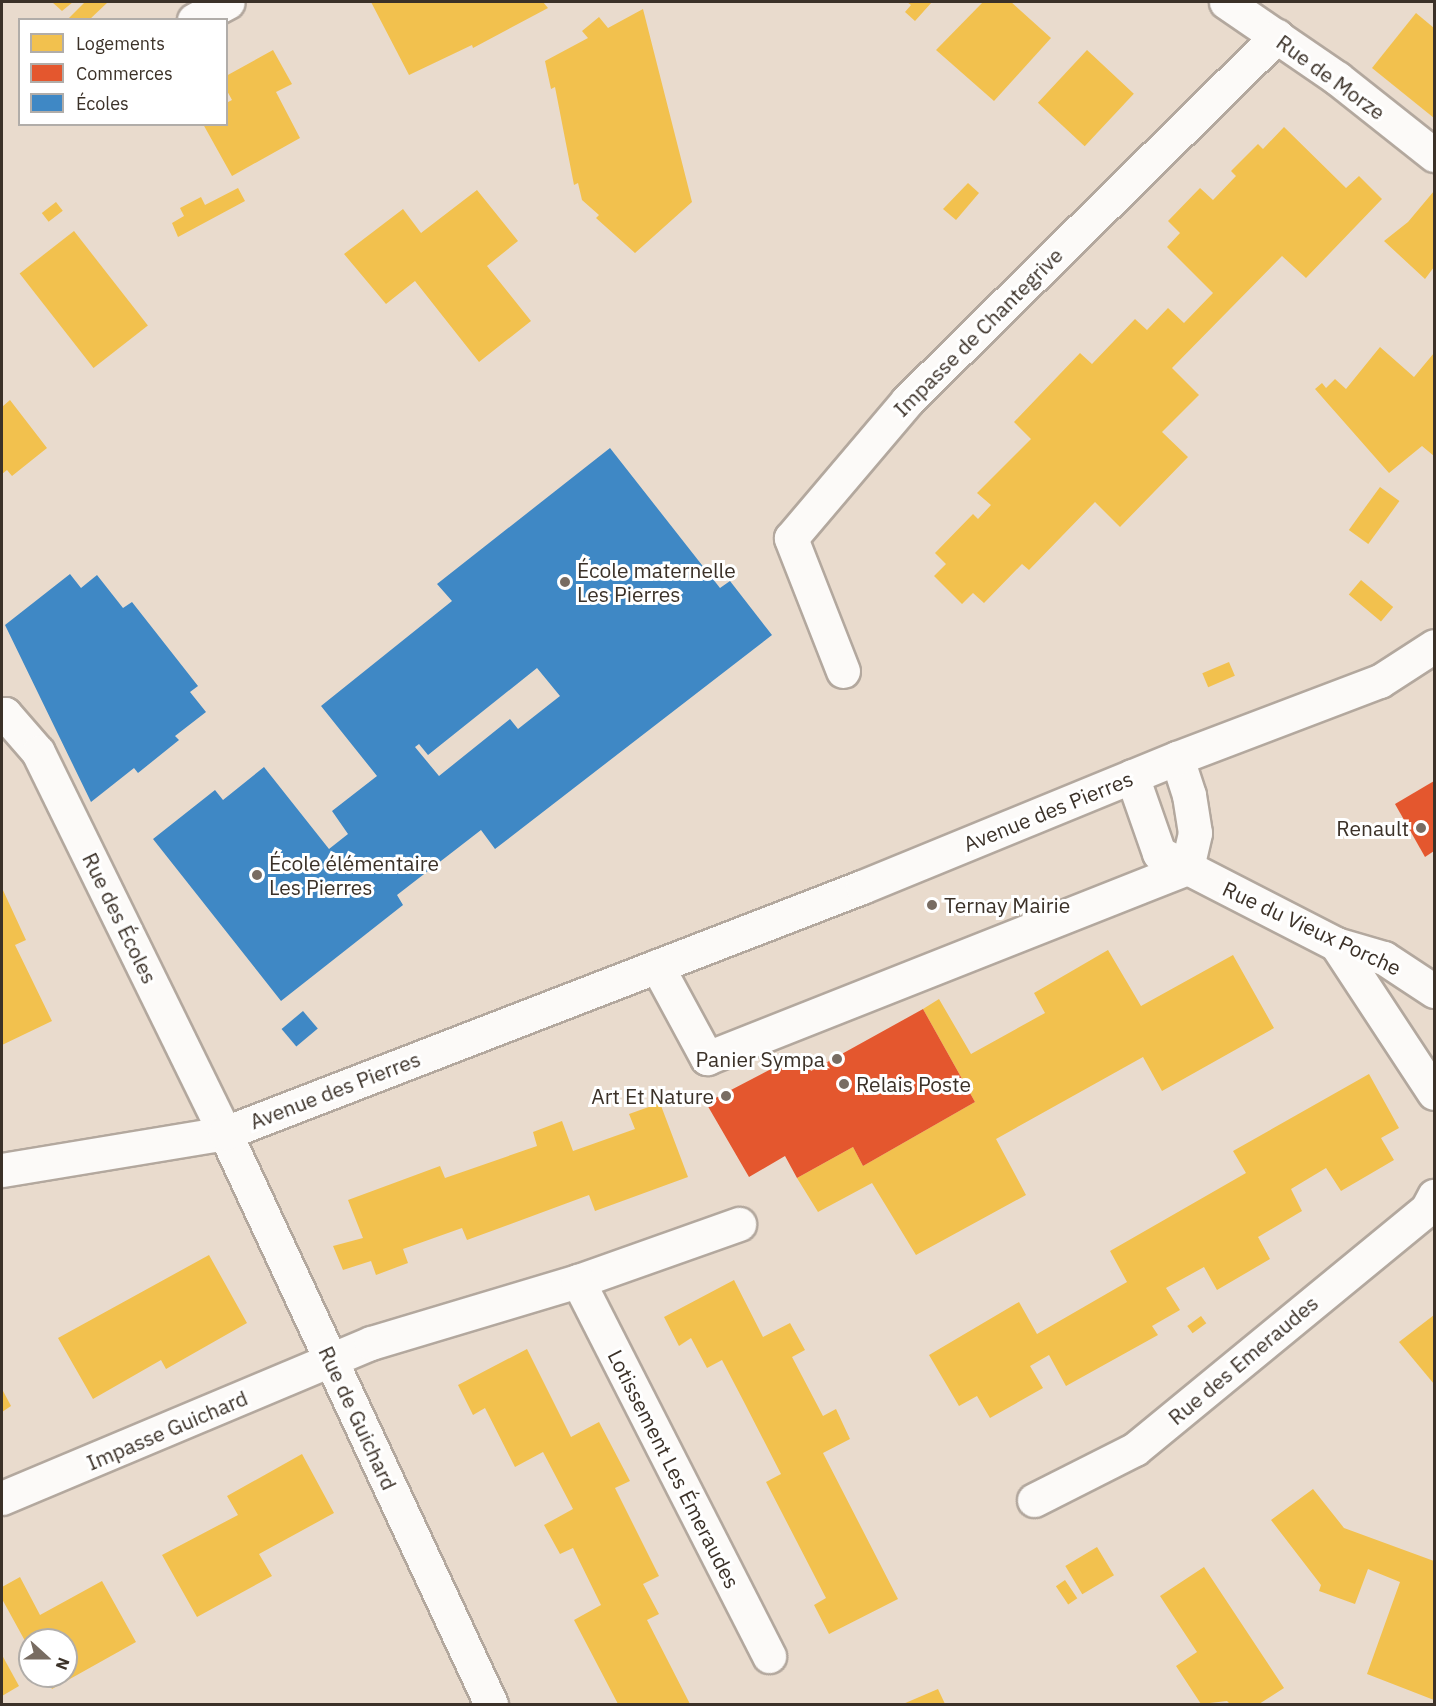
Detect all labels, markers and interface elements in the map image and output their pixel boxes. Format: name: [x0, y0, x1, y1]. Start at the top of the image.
legend: [18, 18, 228, 126]
street label: Rue de Morze: [1272, 29, 1390, 125]
text: Logements: [76, 32, 165, 55]
text: Commerces: [76, 62, 173, 85]
text: Écoles: [76, 92, 129, 115]
street label: Impasse de Chantegrive: [888, 242, 1068, 422]
place label: École maternelle Les Pierres: [577, 557, 736, 607]
marker: École maternelle Les Pierres: [558, 575, 572, 589]
street label: Avenue des Pierres: [960, 766, 1136, 856]
place label: Renault: [1336, 815, 1409, 841]
marker: Renault: [1414, 821, 1428, 835]
street label: Rue des Écoles: [77, 848, 163, 988]
place label: École élémentaire Les Pierres: [269, 850, 439, 900]
marker: École élémentaire Les Pierres: [250, 868, 264, 882]
street label: Rue du Vieux Porche: [1219, 876, 1405, 980]
place label: Ternay Mairie: [944, 892, 1070, 918]
marker: Ternay Mairie: [925, 898, 939, 912]
street label: Avenue des Pierres: [246, 1046, 424, 1134]
place label: Panier Sympa: [695, 1046, 825, 1072]
marker: Panier Sympa: [830, 1052, 844, 1066]
place label: Relais Poste: [856, 1071, 971, 1097]
marker: Relais Poste: [837, 1077, 851, 1091]
place label: Art Et Nature: [591, 1083, 714, 1109]
marker: Art Et Nature: [719, 1089, 733, 1103]
street label: Rue des Emeraudes: [1163, 1290, 1323, 1430]
street label: Rue de Guichard: [314, 1342, 402, 1494]
street label: Lotissement Les Émeraudes: [603, 1345, 745, 1593]
street label: Impasse Guichard: [83, 1385, 251, 1475]
north arrow: [18, 1628, 78, 1688]
text: N: [52, 1655, 74, 1673]

